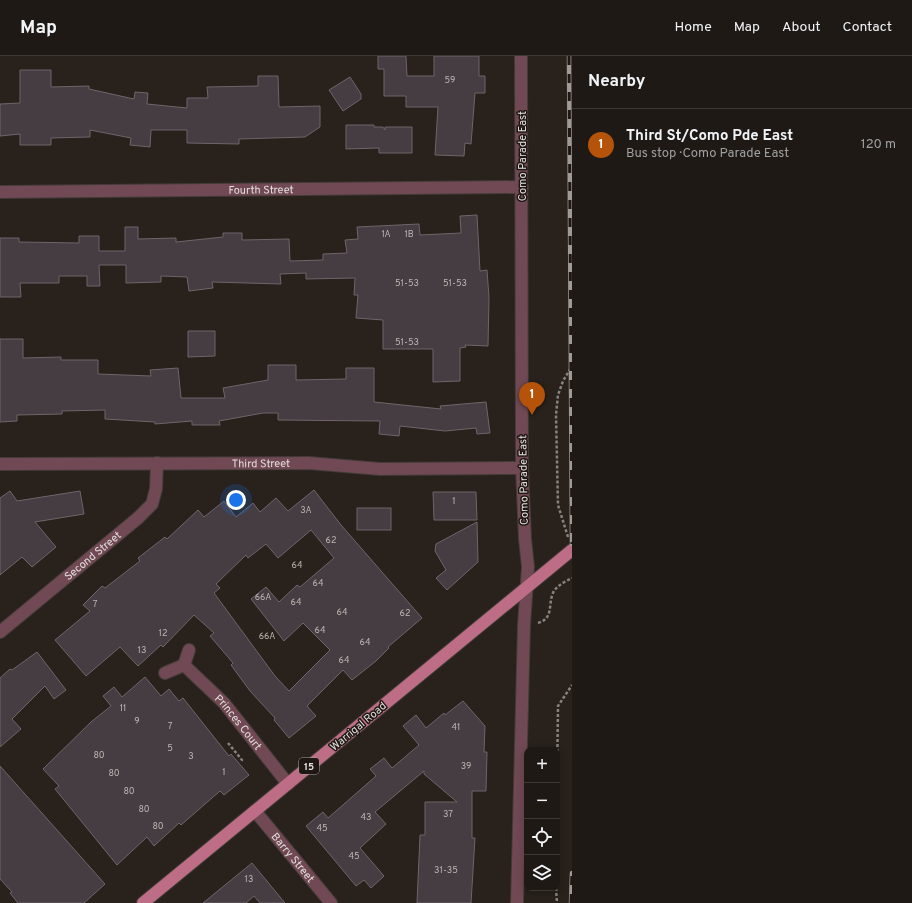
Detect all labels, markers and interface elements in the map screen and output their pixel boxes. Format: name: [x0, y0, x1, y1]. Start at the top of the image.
text: Map: [20, 16, 57, 40]
text: Home: [675, 19, 712, 36]
text: Map: [734, 19, 760, 36]
text: About: [782, 19, 821, 36]
text: Contact: [843, 19, 892, 36]
text: Nearby: [588, 71, 645, 93]
house number: 59: [445, 75, 455, 86]
street label: Como Parade East: [516, 111, 530, 201]
text: Third St/Como Pde East: [626, 127, 793, 146]
text: 1: [598, 137, 604, 153]
text: 120 m: [861, 137, 896, 153]
text: Bus stop · Como Parade East: [626, 146, 789, 162]
street label: Fourth Street: [228, 183, 294, 198]
house number: 1A: [381, 229, 391, 240]
house number: 1B: [404, 229, 414, 240]
house number: 51-53: [395, 278, 419, 289]
house number: 51-53: [443, 278, 467, 289]
house number: 51-53: [395, 337, 419, 348]
pin: 1: [519, 382, 545, 415]
street label: Como Parade East: [516, 435, 532, 525]
street label: Third Street: [232, 457, 290, 471]
your location: [226, 490, 246, 510]
house number: 1: [452, 496, 456, 507]
house number: 3A: [300, 505, 312, 516]
street label: Second Street: [62, 529, 124, 584]
house number: 62: [326, 535, 336, 546]
house number: 64: [292, 560, 303, 571]
house number: 64: [313, 578, 324, 589]
house number: 66A: [255, 592, 271, 603]
house number: 64: [291, 597, 302, 608]
house number: 7: [93, 599, 98, 610]
house number: 64: [337, 607, 348, 618]
house number: 62: [400, 608, 410, 619]
house number: 64: [315, 625, 326, 636]
house number: 12: [159, 628, 167, 639]
house number: 66A: [259, 631, 275, 642]
house number: 64: [360, 637, 371, 648]
house number: 13: [138, 645, 146, 656]
house number: 64: [339, 655, 350, 666]
street label: Princes Court: [211, 692, 264, 753]
street label: Warrigal Road: [328, 699, 390, 754]
house number: 11: [120, 703, 126, 714]
house number: 9: [134, 716, 140, 727]
house number: 7: [168, 721, 173, 732]
house number: 41: [452, 722, 460, 733]
house number: 5: [167, 743, 173, 754]
map controls: [524, 747, 560, 891]
button: +: [524, 747, 560, 783]
house number: 80: [93, 750, 105, 761]
house number: 3: [188, 751, 194, 762]
road number: 15: [299, 758, 319, 774]
house number: 39: [461, 761, 471, 772]
house number: 1: [222, 767, 226, 778]
house number: 80: [108, 768, 120, 779]
button: −: [524, 783, 560, 819]
house number: 80: [123, 786, 135, 797]
house number: 80: [138, 804, 150, 815]
house number: 37: [443, 809, 453, 820]
house number: 43: [360, 812, 372, 823]
button: locate: [524, 819, 560, 855]
house number: 80: [152, 821, 164, 832]
house number: 45: [316, 823, 328, 834]
street label: Barry Street: [268, 830, 317, 886]
house number: 45: [348, 851, 360, 862]
button: layers: [524, 855, 560, 891]
house number: 31-35: [434, 865, 458, 876]
house number: 13: [245, 874, 253, 885]

